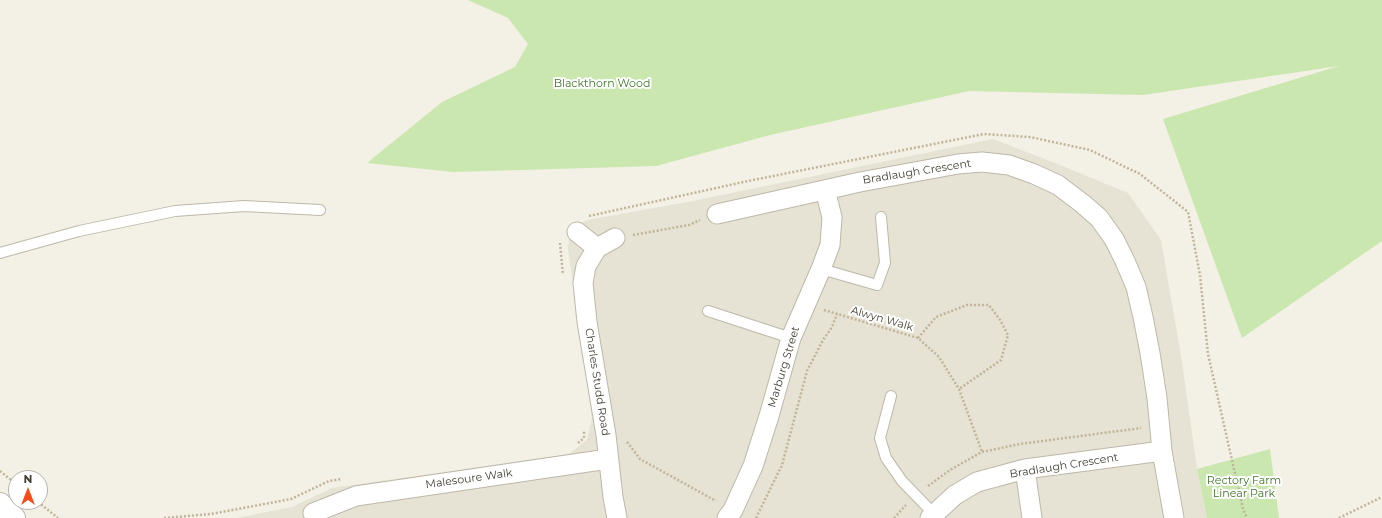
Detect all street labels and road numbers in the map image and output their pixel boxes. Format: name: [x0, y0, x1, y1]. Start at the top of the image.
street label: Bradlaugh Crescent: [862, 157, 972, 187]
street label: Alwyn Walk: [849, 304, 915, 334]
street label: Marburg Street: [765, 325, 803, 409]
street label: Charles Studd Road: [582, 327, 612, 437]
street label: Bradlaugh Crescent: [1009, 451, 1119, 481]
street label: Malesoure Walk: [425, 466, 513, 492]

